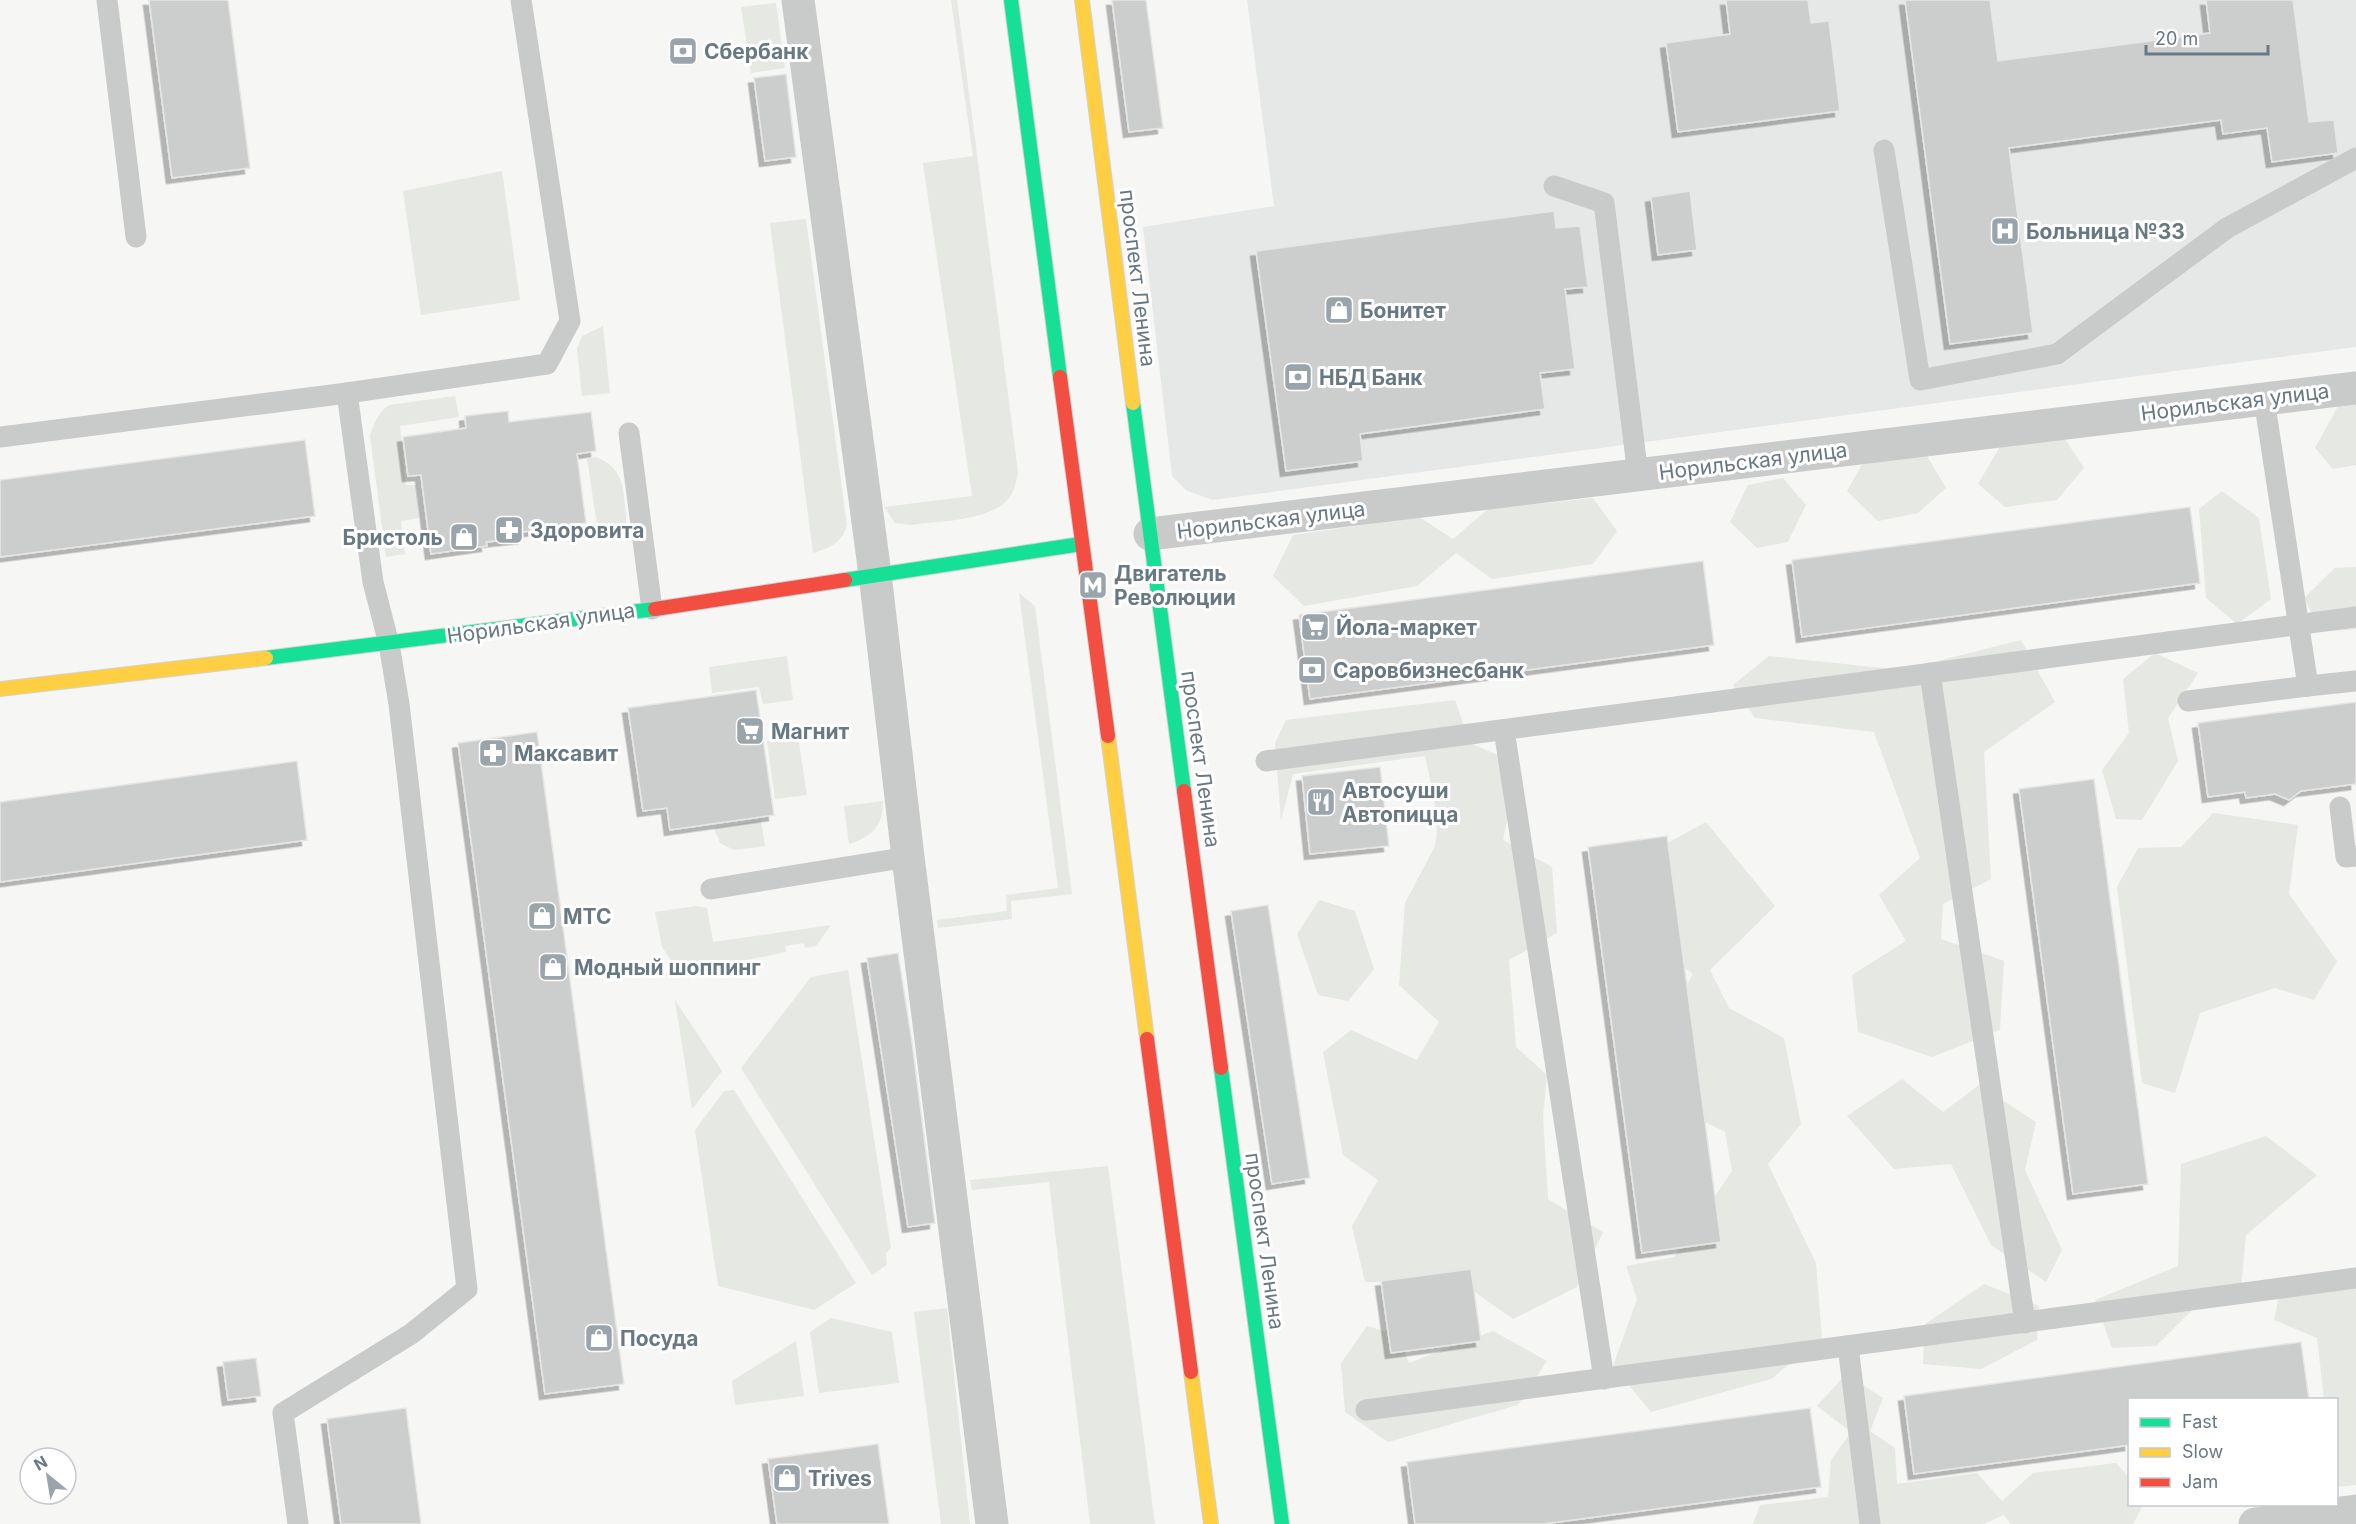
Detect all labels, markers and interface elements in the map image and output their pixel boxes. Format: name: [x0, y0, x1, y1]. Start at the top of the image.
scale bar: [2146, 18, 2268, 56]
text: 20 m: [2155, 28, 2198, 49]
bank icon: Сбербанк: [667, 35, 699, 67]
place label: Сбербанк: [704, 39, 809, 64]
street label: проспект Ленина: [1115, 188, 1161, 368]
hospital icon: Больница №33: [1989, 215, 2021, 247]
place label: Больница №33: [2026, 219, 2185, 244]
shop icon: Бонитет: [1323, 294, 1355, 326]
place label: Бонитет: [1360, 298, 1446, 323]
bank icon: НБД Банк: [1282, 361, 1314, 393]
place label: НБД Банк: [1319, 365, 1423, 390]
street label: Норильская улица: [2139, 378, 2331, 426]
street label: Норильская улица: [1657, 437, 1849, 485]
street label: Норильская улица: [1175, 496, 1367, 544]
pharmacy icon: Здоровита: [493, 514, 525, 546]
place label: Здоровита: [530, 518, 644, 543]
shop icon: Бристоль: [448, 521, 480, 553]
place label: Бристоль: [343, 525, 443, 550]
place label: Двигатель Революции: [1114, 561, 1236, 610]
metro station icon: Двигатель Революции: [1077, 569, 1109, 601]
street label: Норильская улица: [445, 597, 637, 649]
supermarket icon: Йола-маркет: [1299, 611, 1331, 643]
place label: Йола-маркет: [1336, 614, 1477, 640]
bank icon: Саровбизнесбанк: [1296, 654, 1328, 686]
place label: Саровбизнесбанк: [1333, 658, 1525, 683]
street label: проспект Ленина: [1176, 669, 1226, 849]
supermarket icon: Магнит: [734, 715, 766, 747]
place label: Магнит: [771, 719, 850, 744]
pharmacy icon: Максавит: [477, 737, 509, 769]
place label: Максавит: [514, 741, 618, 766]
place label: Автосуши Автопицца: [1342, 778, 1459, 827]
restaurant icon: Автосуши Автопицца: [1305, 786, 1337, 818]
shop icon: МТС: [526, 900, 558, 932]
place label: МТС: [563, 904, 611, 929]
shop icon: Модный шоппинг: [537, 951, 569, 983]
place label: Модный шоппинг: [574, 955, 761, 980]
street label: проспект Ленина: [1240, 1151, 1290, 1331]
shop icon: Посуда: [583, 1322, 615, 1354]
place label: Посуда: [620, 1326, 698, 1351]
legend: [2128, 1398, 2338, 1506]
text: Fast: [2182, 1411, 2218, 1432]
text: Slow: [2182, 1441, 2223, 1462]
north arrow: [18, 1446, 78, 1506]
text: N: [30, 1451, 51, 1475]
shop icon: Trives: [771, 1462, 803, 1494]
place label: Trives: [808, 1466, 872, 1491]
text: Jam: [2182, 1471, 2218, 1492]

